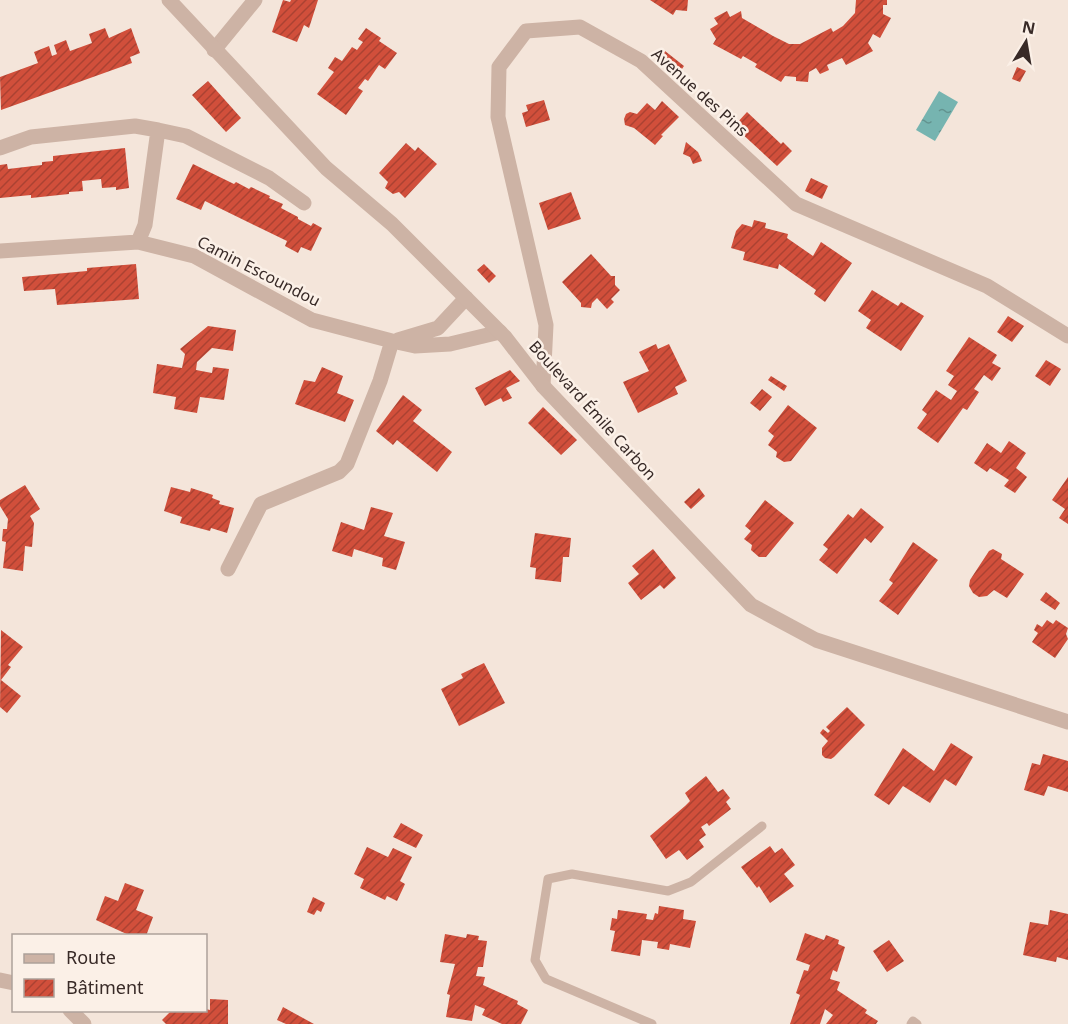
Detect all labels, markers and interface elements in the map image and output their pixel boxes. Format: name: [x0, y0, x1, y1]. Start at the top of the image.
north arrow: [996, 12, 1056, 72]
text: N: [1020, 15, 1037, 39]
street label: Avenue des Pins: [647, 43, 753, 141]
street label: Camin Escoundou: [194, 230, 324, 312]
street label: Boulevard Émile Carbon: [524, 336, 662, 484]
legend: [12, 934, 207, 1012]
text: Route: [66, 945, 116, 969]
text: Bâtiment: [66, 975, 144, 999]

